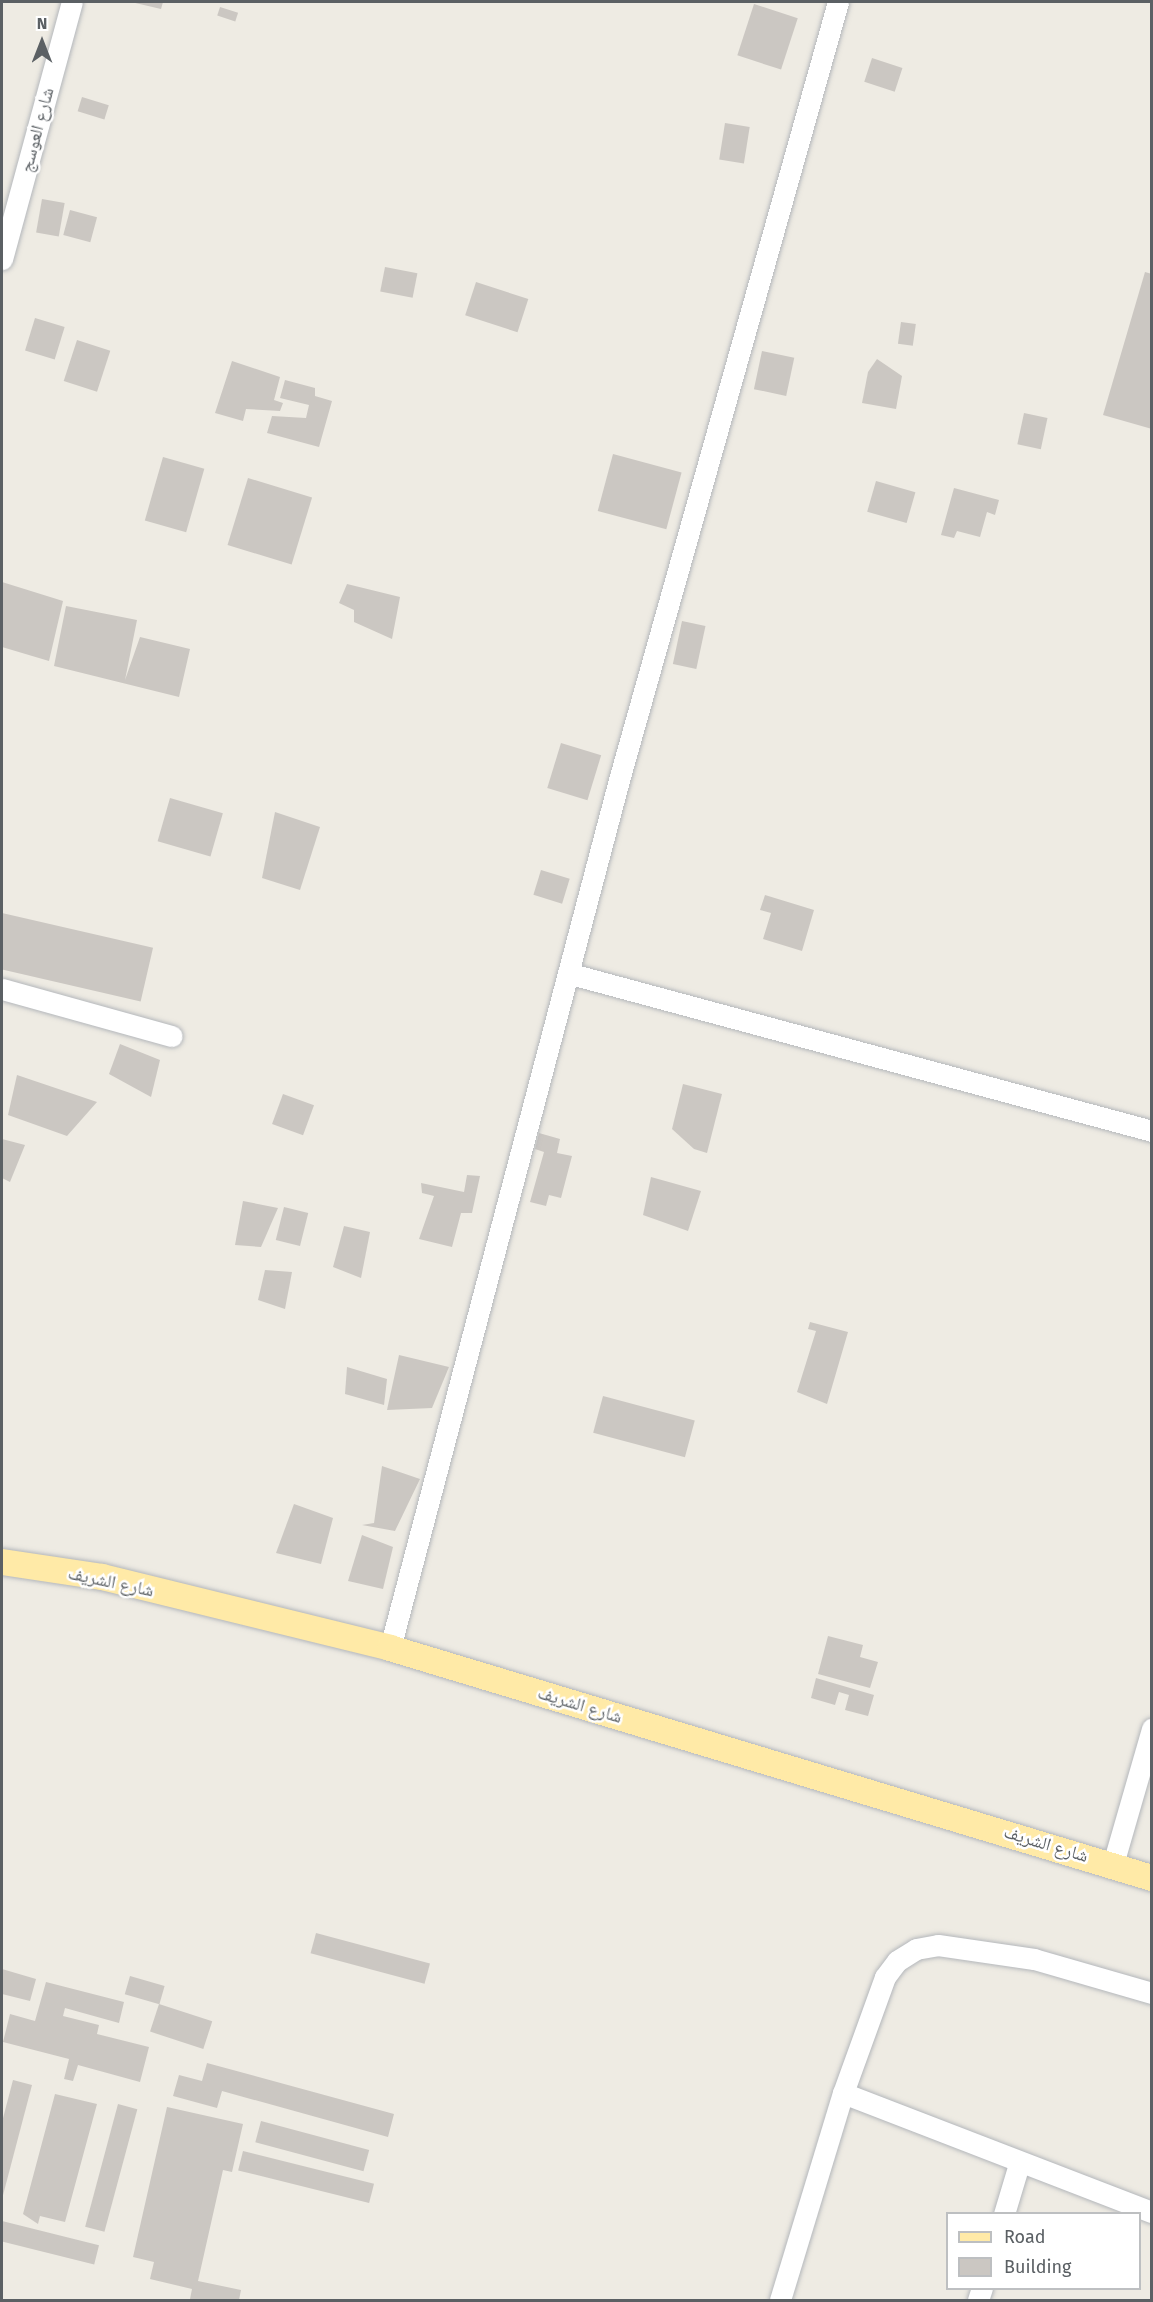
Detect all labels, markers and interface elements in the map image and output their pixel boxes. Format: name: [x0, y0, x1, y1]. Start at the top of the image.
north arrow: [12, 12, 72, 72]
text: N: [37, 14, 47, 33]
street label: شارع العوسج: [15, 85, 59, 175]
street label: شارع الشريف: [66, 1562, 156, 1602]
street label: شارع الشريف: [535, 1682, 625, 1728]
street label: شارع الشريف: [1001, 1821, 1091, 1867]
legend: [946, 2212, 1141, 2290]
text: Road: [1004, 2226, 1046, 2248]
text: Building: [1004, 2256, 1071, 2278]

